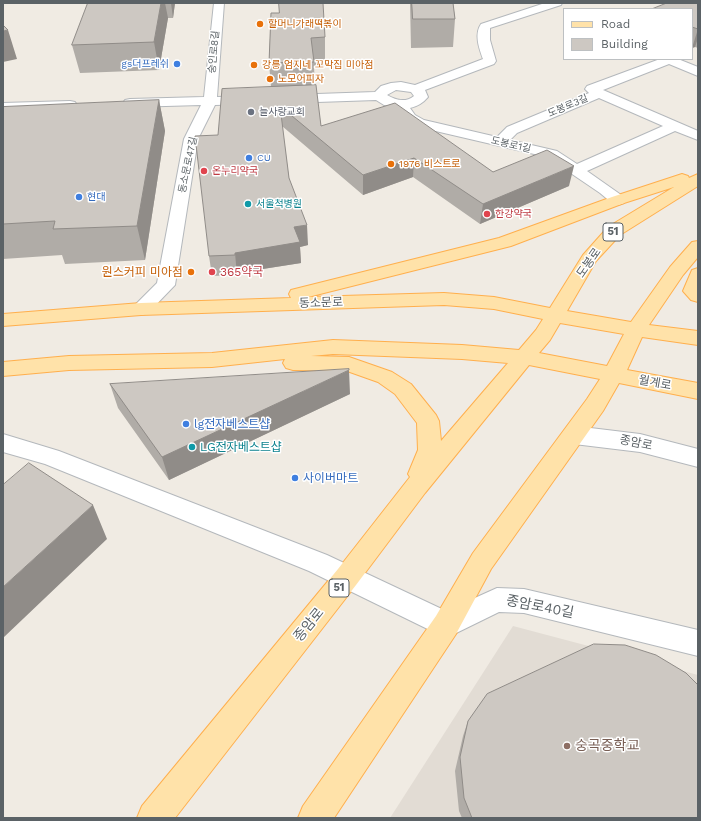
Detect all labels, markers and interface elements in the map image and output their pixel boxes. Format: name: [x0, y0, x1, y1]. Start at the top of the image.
legend: [563, 8, 693, 60]
text: Road: [601, 17, 630, 31]
place label: 할머니가래떡볶이: [268, 18, 342, 30]
marker: 할머니가래떡볶이: [255, 19, 265, 29]
street label: 숭인로8길: [206, 30, 222, 74]
text: Building: [601, 37, 648, 51]
place label: gs더프레쉬: [122, 58, 169, 70]
marker: gs더프레쉬: [172, 59, 182, 69]
place label: 강릉 엄지네 꼬막집 미아점: [262, 59, 373, 71]
marker: 강릉 엄지네 꼬막집 미아점: [249, 60, 259, 70]
place label: 노모어피자: [278, 73, 324, 85]
marker: 노모어피자: [265, 74, 275, 84]
street label: 도봉로3길: [546, 92, 590, 120]
place label: 늘사랑교회: [259, 106, 305, 118]
marker: 늘사랑교회: [246, 107, 256, 117]
street label: 도봉로1길: [490, 135, 532, 155]
street label: 동소문로47길: [176, 136, 200, 194]
place label: CU: [257, 152, 271, 164]
marker: CU: [244, 153, 254, 163]
place label: 1976 비스트로: [399, 158, 461, 170]
marker: 1976 비스트로: [386, 159, 396, 169]
place label: 온누리약국: [212, 165, 258, 177]
marker: 온누리약국: [199, 166, 209, 176]
place label: 현대: [87, 191, 105, 203]
marker: 현대: [74, 192, 84, 202]
place label: 서울척병원: [256, 198, 302, 210]
marker: 서울척병원: [243, 199, 253, 209]
place label: 한강약국: [495, 208, 532, 220]
marker: 한강약국: [482, 209, 492, 219]
road number: 51: [603, 223, 623, 241]
street label: 도봉로: [574, 245, 604, 281]
place label: 원스커피 미아점: [102, 265, 183, 279]
place label: 365약국: [220, 265, 263, 279]
marker: 원스커피 미아점: [186, 267, 196, 277]
marker: 365약국: [207, 267, 217, 277]
street label: 동소문로: [299, 295, 343, 311]
street label: 월계로: [637, 373, 673, 393]
place label: lg전자베스트샵: [194, 417, 270, 431]
marker: lg전자베스트샵: [181, 419, 191, 429]
street label: 종암로: [618, 433, 654, 453]
place label: LG전자베스트샵: [200, 440, 282, 454]
marker: LG전자베스트샵: [187, 442, 197, 452]
place label: 사이버마트: [303, 471, 358, 485]
marker: 사이버마트: [290, 473, 300, 483]
road number: 51: [329, 579, 349, 597]
street label: 종암로40길: [505, 592, 575, 622]
street label: 종암로: [290, 605, 328, 645]
place label: 숭곡중학교: [575, 738, 639, 754]
marker: 숭곡중학교: [562, 741, 572, 751]

